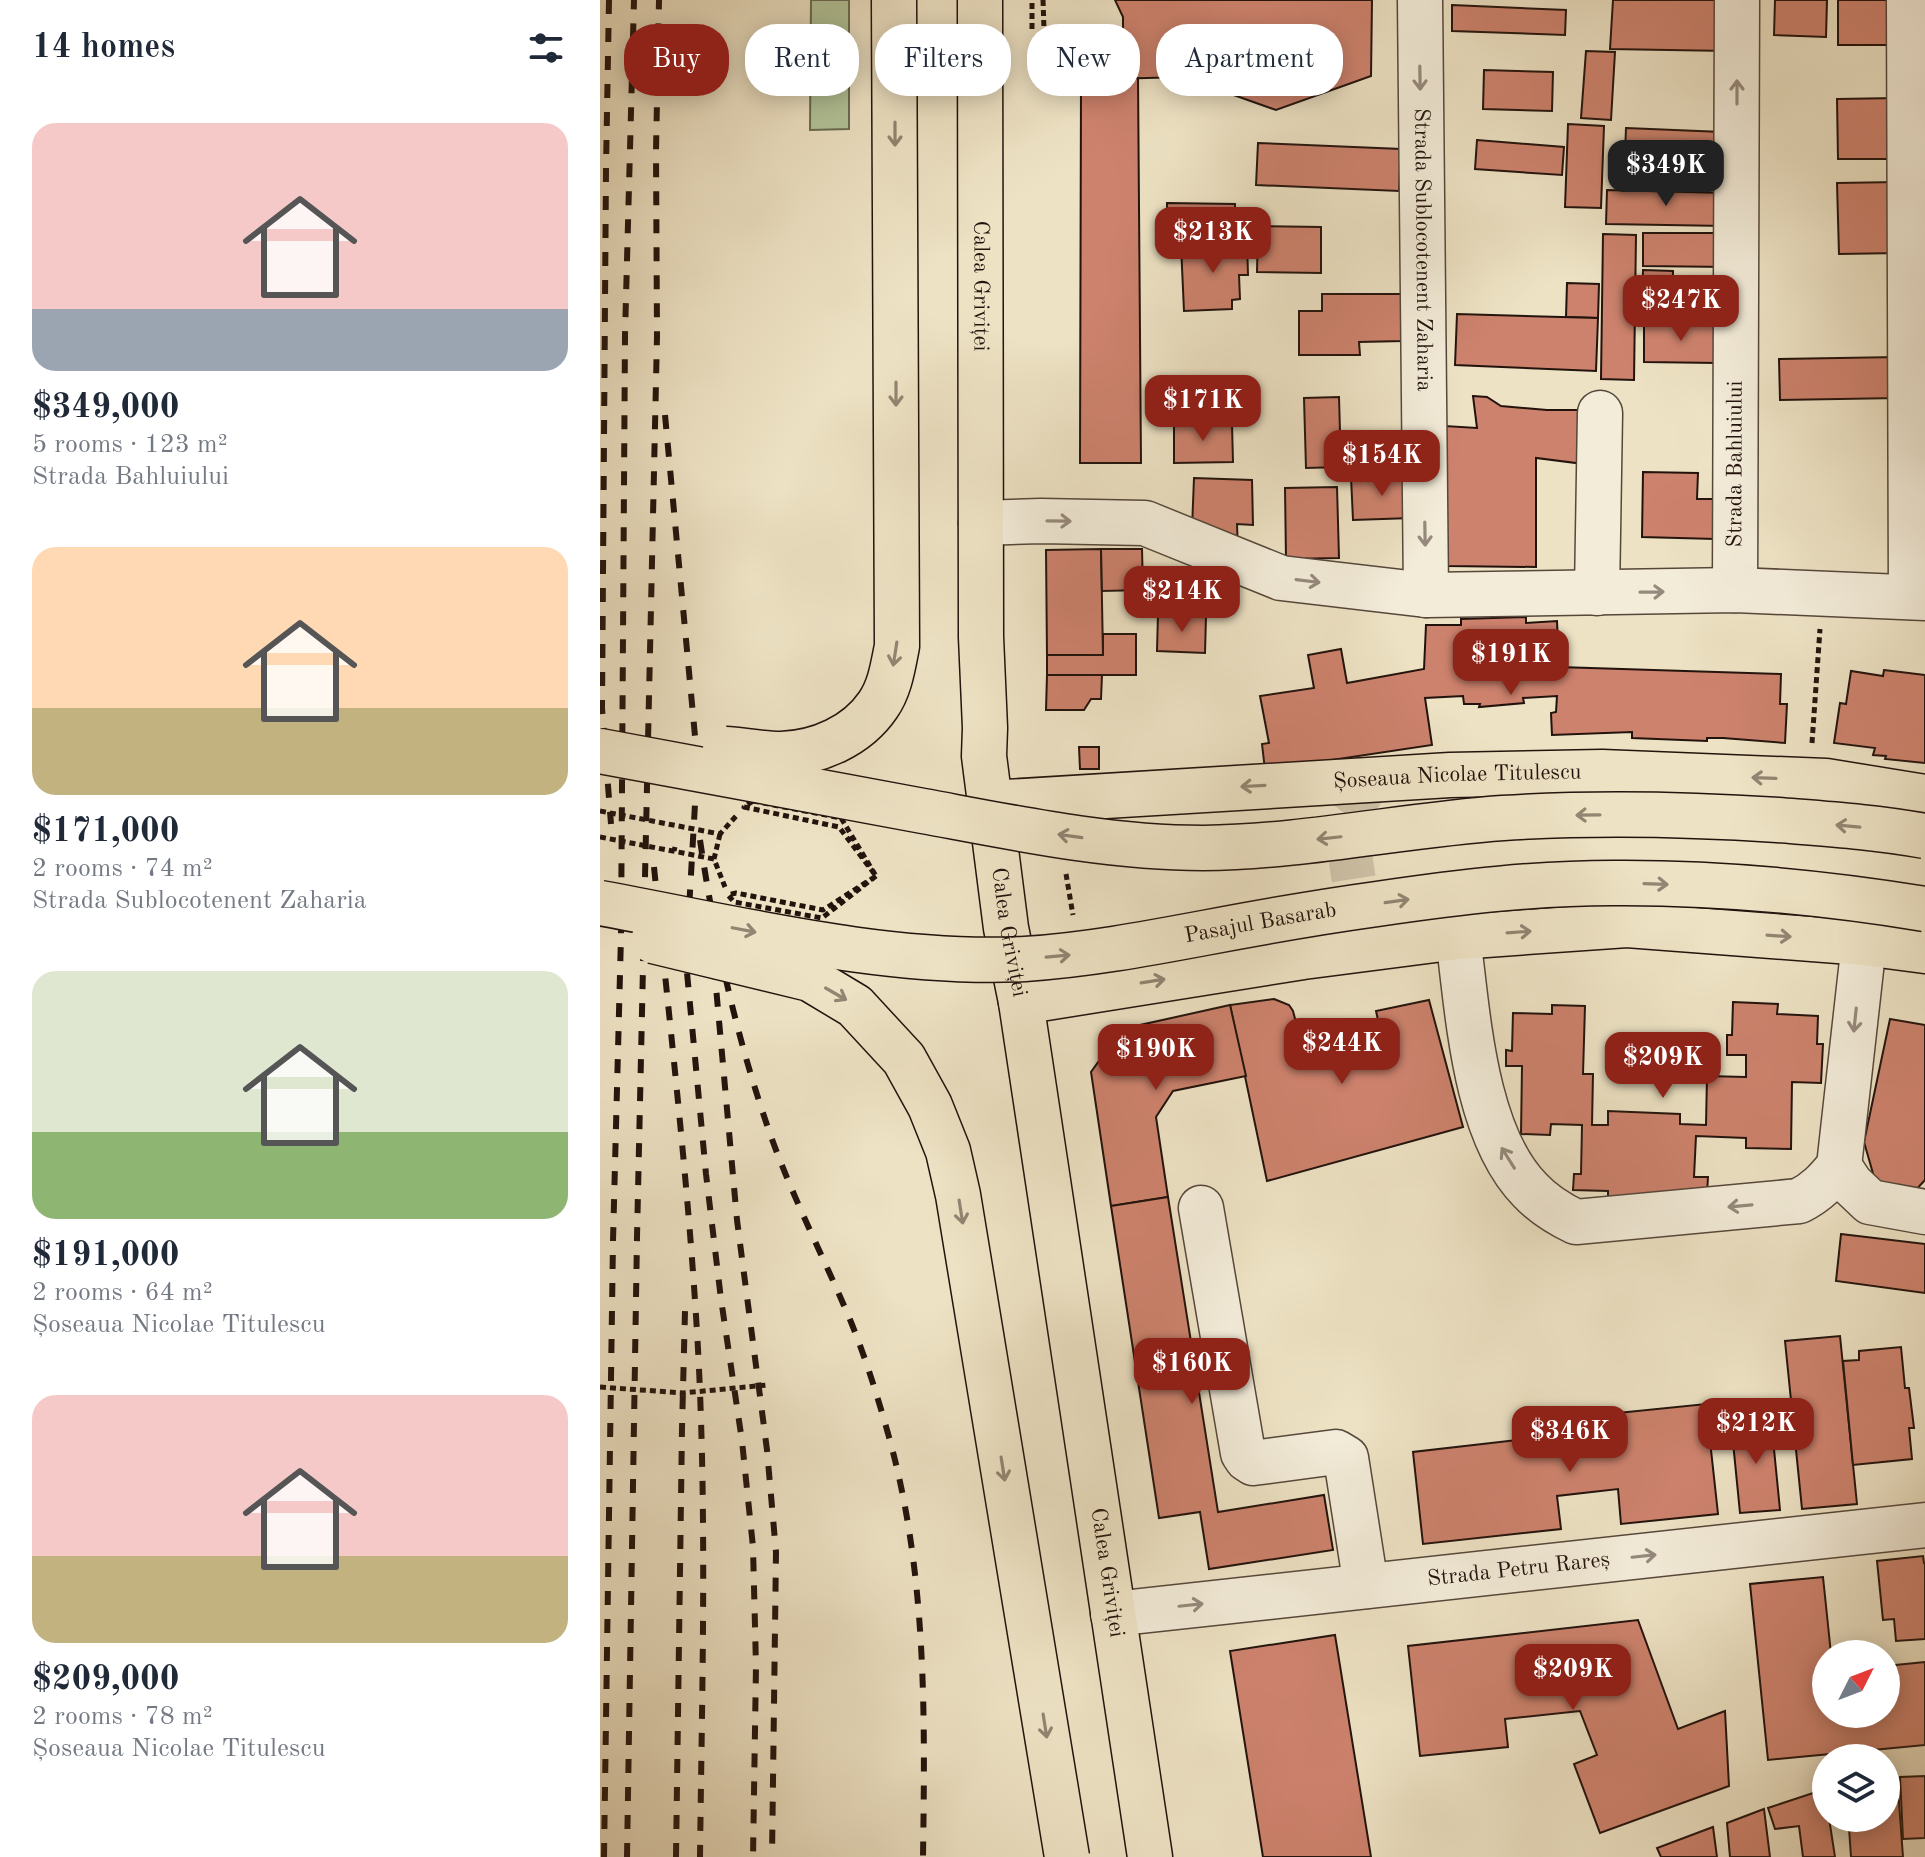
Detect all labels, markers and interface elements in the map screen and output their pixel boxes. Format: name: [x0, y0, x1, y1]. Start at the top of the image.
chip: Buy: [624, 24, 729, 96]
chip: Rent: [745, 24, 859, 96]
chip: Filters: [875, 24, 1011, 96]
chip: New: [1027, 24, 1140, 96]
chip: Apartment: [1156, 24, 1343, 96]
icon: filters: [524, 26, 568, 70]
text: 14 homes: [32, 31, 175, 65]
one-way arrow: [1413, 64, 1428, 91]
one-way arrow: [1729, 79, 1745, 106]
street label: Strada Sublocotenent Zaharia: [1410, 108, 1435, 392]
one-way arrow: [887, 120, 903, 147]
pin: $349K: [1610, 140, 1722, 208]
text: $349K: [1626, 153, 1706, 179]
icon: home: [228, 175, 372, 319]
pin: $213K: [1157, 207, 1269, 275]
street label: Calea Griviței: [969, 220, 992, 352]
text: $213K: [1173, 220, 1253, 246]
pin: $247K: [1625, 275, 1737, 343]
text: $247K: [1641, 288, 1721, 314]
pin: $171K: [1147, 375, 1259, 443]
one-way arrow: [888, 380, 904, 407]
street label: Strada Bahluiului: [1724, 380, 1747, 547]
text: $171K: [1163, 388, 1243, 414]
text: $349,000: [32, 391, 180, 425]
pin: $154K: [1326, 430, 1438, 498]
text: 5 rooms · 123 m²: [32, 432, 228, 458]
text: $154K: [1342, 443, 1422, 469]
text: Strada Bahluiului: [32, 464, 229, 490]
one-way arrow: [1045, 513, 1072, 529]
one-way arrow: [1417, 520, 1433, 547]
pin: $214K: [1126, 566, 1238, 634]
one-way arrow: [1295, 574, 1320, 589]
text: $214K: [1142, 579, 1222, 605]
one-way arrow: [1638, 584, 1665, 600]
icon: home: [228, 599, 372, 743]
pin: $191K: [1455, 629, 1567, 697]
one-way arrow: [887, 641, 902, 666]
text: $191K: [1471, 642, 1551, 668]
street label: Șoseaua Nicolae Titulescu: [1332, 761, 1582, 793]
one-way arrow: [1751, 770, 1778, 785]
one-way arrow: [1240, 778, 1267, 793]
one-way arrow: [1575, 807, 1602, 823]
text: $171,000: [32, 815, 180, 849]
one-way arrow: [1835, 818, 1862, 833]
one-way arrow: [1058, 828, 1084, 843]
one-way arrow: [1317, 831, 1342, 846]
text: 2 rooms · 74 m²: [32, 856, 213, 882]
street label: Calea Griviței: [987, 866, 1031, 999]
one-way arrow: [1642, 877, 1669, 892]
text: Strada Sublocotenent Zaharia: [32, 888, 367, 914]
one-way arrow: [1384, 893, 1409, 908]
street label: Pasajul Basarab: [1183, 899, 1338, 947]
one-way arrow: [731, 923, 756, 938]
one-way arrow: [1505, 924, 1532, 939]
one-way arrow: [1765, 929, 1792, 944]
one-way arrow: [1044, 948, 1071, 963]
one-way arrow: [1140, 972, 1165, 987]
one-way arrow: [824, 986, 847, 1002]
one-way arrow: [1848, 1006, 1863, 1033]
pin: $244K: [1286, 1018, 1398, 1086]
icon: home: [228, 1023, 372, 1167]
pin: $190K: [1100, 1024, 1212, 1092]
text: $244K: [1302, 1031, 1382, 1057]
pin: $209K: [1607, 1032, 1719, 1100]
text: $190K: [1116, 1037, 1196, 1063]
text: $209K: [1623, 1045, 1703, 1071]
one-way arrow: [1499, 1147, 1515, 1170]
one-way arrow: [954, 1199, 969, 1225]
one-way arrow: [1727, 1199, 1754, 1214]
text: $191,000: [32, 1239, 180, 1273]
text: 2 rooms · 64 m²: [32, 1280, 213, 1306]
text: Șoseaua Nicolae Titulescu: [32, 1312, 326, 1338]
pin: $160K: [1136, 1338, 1248, 1406]
text: $160K: [1152, 1351, 1232, 1377]
pin: $212K: [1700, 1398, 1812, 1466]
pin: $346K: [1514, 1406, 1626, 1474]
text: $212K: [1716, 1411, 1796, 1437]
text: $346K: [1530, 1419, 1610, 1445]
icon: home: [228, 1447, 372, 1591]
one-way arrow: [997, 1456, 1012, 1481]
street label: Calea Griviței: [1086, 1506, 1128, 1639]
one-way arrow: [1630, 1548, 1657, 1563]
street label: Strada Petru Rareș: [1426, 1549, 1611, 1590]
one-way arrow: [1177, 1598, 1203, 1613]
north arrow: [1812, 1640, 1900, 1728]
map controls: [1812, 1640, 1900, 1832]
pin: $209K: [1517, 1644, 1629, 1712]
text: $209K: [1533, 1657, 1613, 1683]
text: $209,000: [32, 1663, 180, 1697]
text: 2 rooms · 78 m²: [32, 1704, 213, 1730]
one-way arrow: [1038, 1712, 1053, 1738]
text: Șoseaua Nicolae Titulescu: [32, 1736, 326, 1762]
button: layers: [1812, 1744, 1900, 1832]

